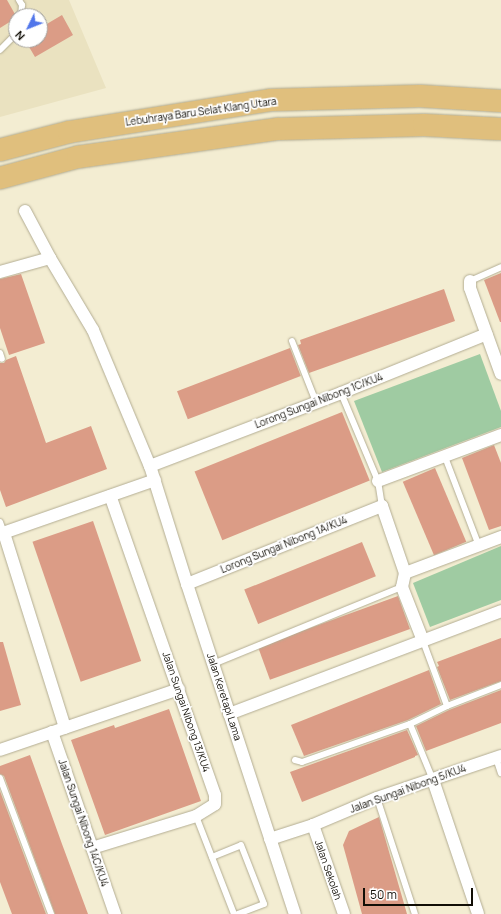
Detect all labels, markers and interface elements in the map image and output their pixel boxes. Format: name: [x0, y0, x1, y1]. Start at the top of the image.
north arrow: [8, 8, 48, 48]
text: N: [11, 28, 28, 44]
street label: Lebuhraya Baru Selat Klang Utara: [125, 95, 277, 129]
street label: Lorong Sungai Nibong 1C/KU4: [253, 371, 385, 431]
street label: Lorong Sungai Nibong 1A/KU4: [219, 514, 349, 576]
street label: Jalan Sungai Nibong 13/KU4: [160, 650, 212, 774]
street label: Jalan Keretapi Lama: [204, 652, 244, 742]
street label: Jalan Sungai Nibong 14C/KU4: [55, 758, 111, 888]
street label: Jalan Sungai Nibong 5/KU4: [348, 762, 468, 816]
street label: Jalan Sekolah: [312, 838, 344, 902]
scale bar: [365, 880, 475, 906]
text: 50 m: [370, 886, 397, 903]

